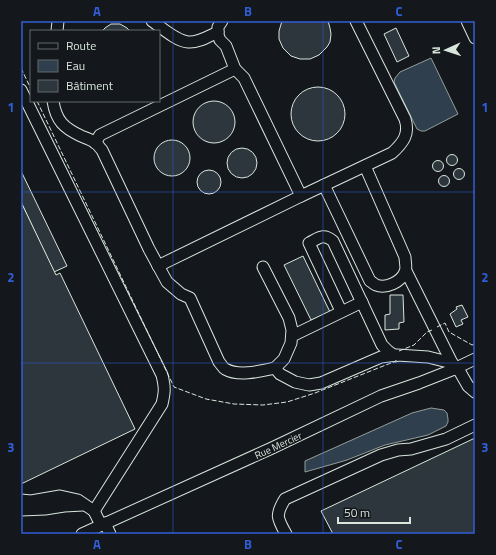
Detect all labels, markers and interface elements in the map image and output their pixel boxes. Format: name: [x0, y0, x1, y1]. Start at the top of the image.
text: A: [93, 1, 101, 21]
text: B: [244, 1, 252, 21]
text: C: [395, 1, 403, 21]
legend: [30, 30, 160, 102]
north arrow: [426, 30, 466, 70]
text: Route: [66, 36, 96, 55]
text: N: [428, 46, 444, 55]
text: Eau: [66, 56, 85, 75]
text: Bâtiment: [66, 76, 114, 95]
text: 1: [7, 97, 15, 117]
text: 1: [481, 97, 489, 117]
text: 2: [7, 267, 15, 287]
text: 2: [481, 267, 489, 287]
street label: Rue Mercier: [252, 428, 305, 463]
text: 3: [7, 437, 15, 457]
text: 3: [481, 437, 489, 457]
scale bar: [338, 499, 410, 525]
text: 50 m: [344, 503, 370, 522]
text: A: [93, 534, 101, 554]
text: B: [244, 534, 252, 554]
text: C: [395, 534, 403, 554]

